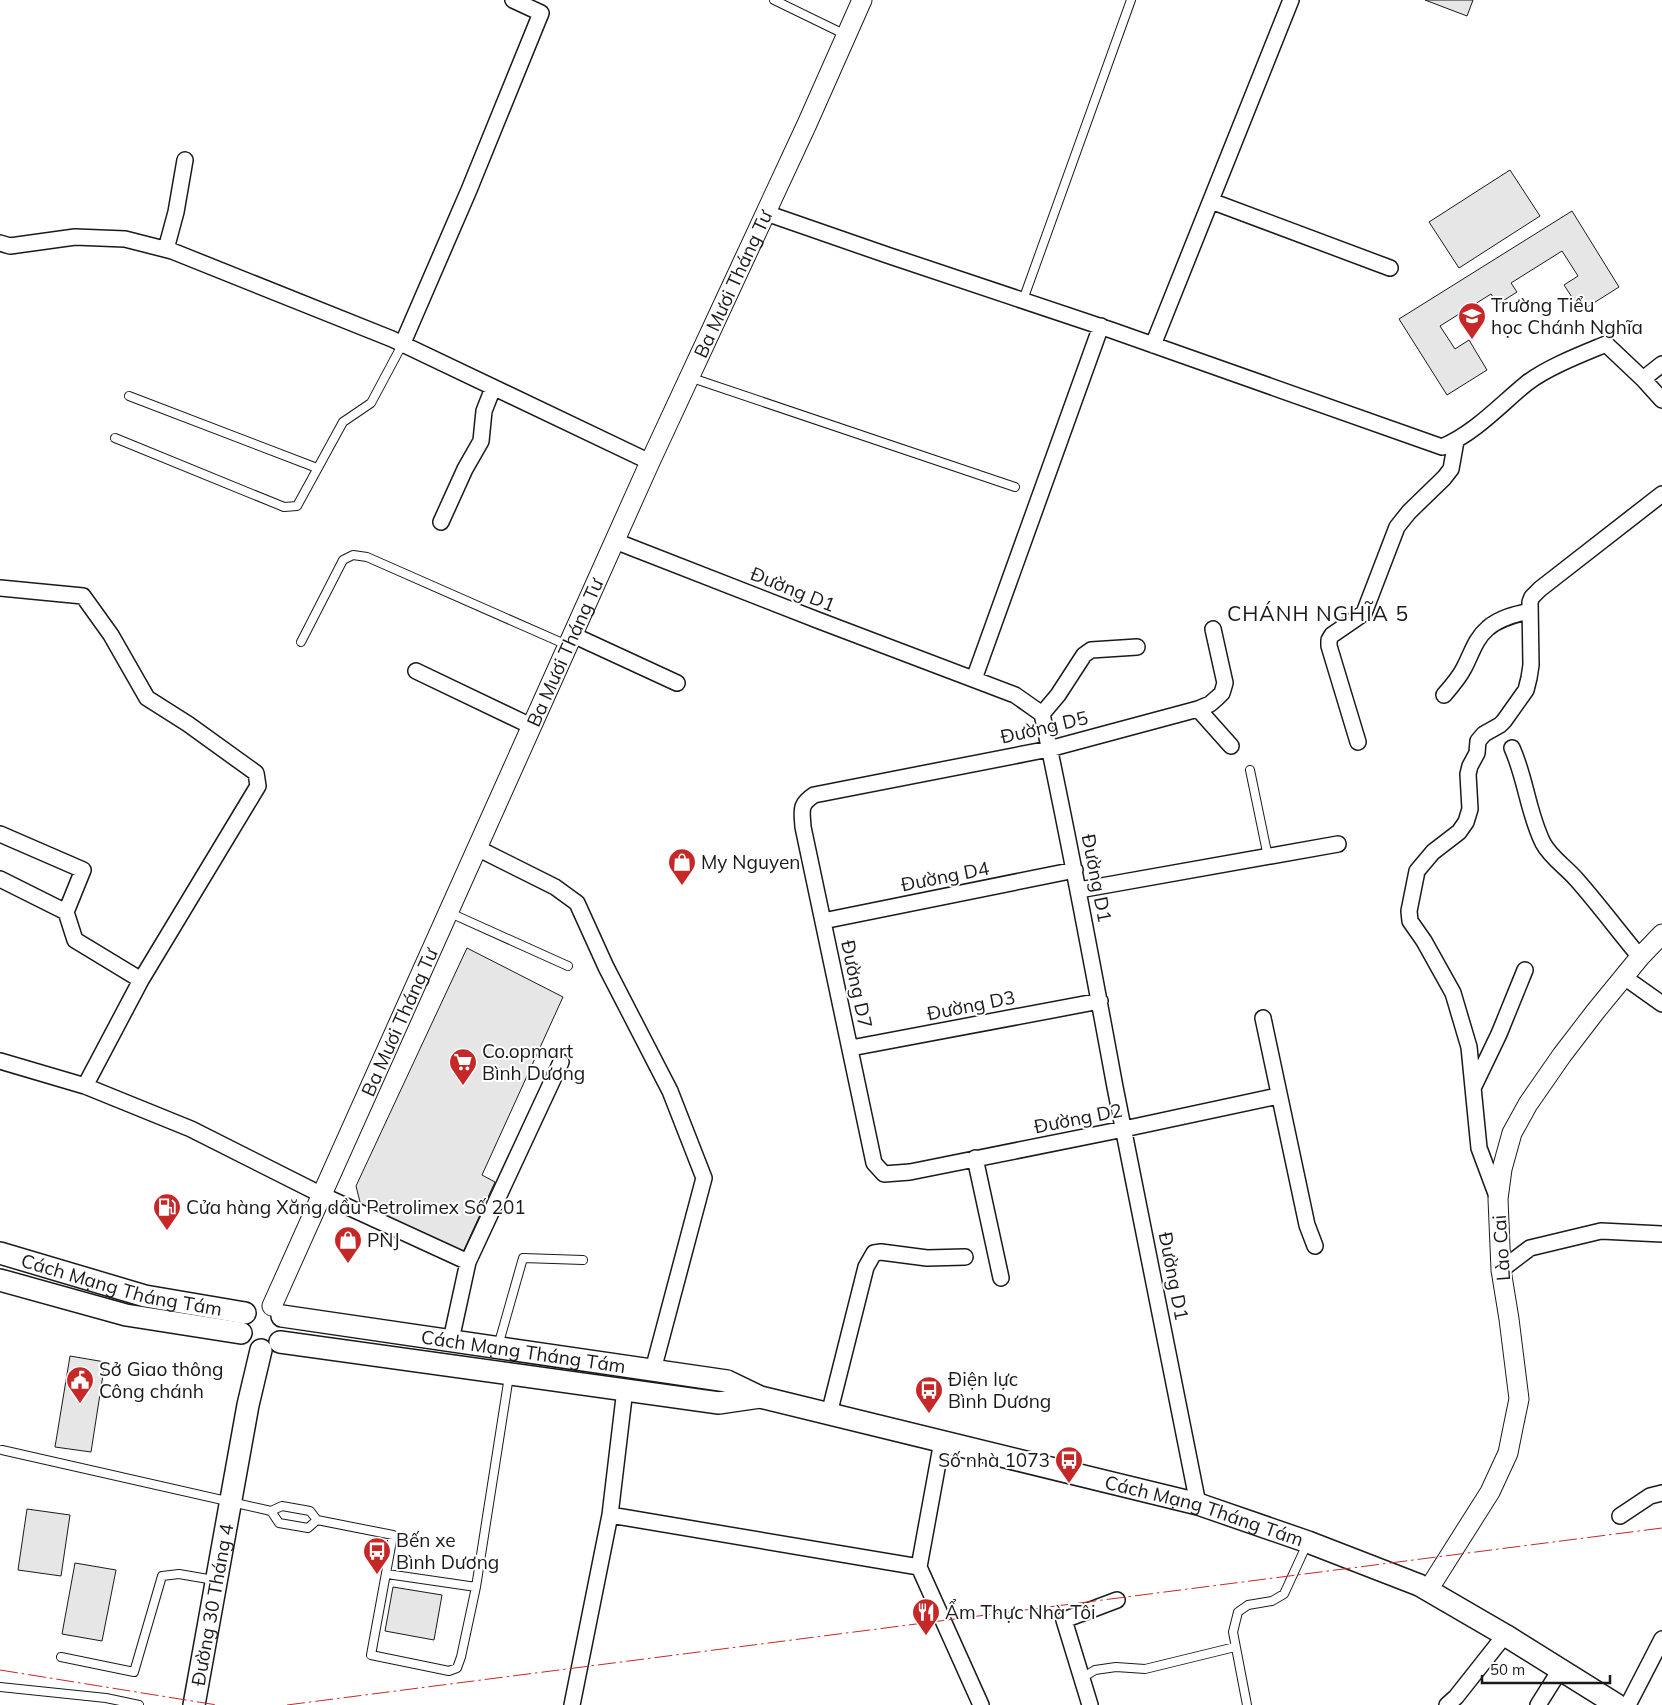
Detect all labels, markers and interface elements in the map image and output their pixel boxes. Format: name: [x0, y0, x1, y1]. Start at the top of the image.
street label: Ba Mươi Tháng Tư: [688, 206, 778, 361]
place label: Trường Tiểu học Chánh Nghĩa: [1491, 293, 1643, 339]
school or university icon: Trường Tiểu học Chánh Nghĩa: [1457, 301, 1487, 340]
street label: Đường D1: [747, 561, 839, 617]
street label: Ba Mươi Tháng Tư: [521, 574, 609, 730]
district label: CHÁNH NGHĨA 5: [1227, 600, 1409, 626]
street label: Đường D5: [998, 705, 1090, 749]
street label: Đường D1: [1077, 832, 1117, 924]
shop icon: My Nguyen: [667, 847, 697, 886]
place label: My Nguyen: [701, 850, 800, 874]
street label: Đường D4: [899, 856, 991, 896]
street label: Đường D7: [836, 938, 878, 1030]
street label: Ba Mươi Tháng Tư: [356, 943, 443, 1100]
street label: Đường D3: [925, 985, 1017, 1025]
place label: Co.opmart Bình Dương: [482, 1039, 585, 1085]
supermarket icon: Co.opmart Bình Dương: [448, 1047, 478, 1086]
street label: Đường D2: [1032, 1098, 1124, 1138]
fuel station icon: Cửa hàng Xăng dầu Petrolimex Số 201: [152, 1192, 182, 1231]
place label: Cửa hàng Xăng dầu Petrolimex Số 201: [186, 1195, 526, 1219]
street label: Lào Cai: [1487, 1214, 1515, 1282]
shop icon: PNJ: [333, 1225, 363, 1264]
place label: PNJ: [367, 1228, 400, 1252]
street label: Đường D1: [1154, 1230, 1194, 1322]
street label: Cách Mạng Tháng Tám: [18, 1248, 224, 1321]
street label: Cách Mạng Tháng Tám: [420, 1324, 627, 1378]
place label: Sở Giao thông Công chánh: [99, 1357, 224, 1403]
public building icon: Sở Giao thông Công chánh: [65, 1365, 95, 1404]
place label: Điện lực Bình Dương: [948, 1367, 1051, 1413]
bus stop icon: Điện lực Bình Dương: [914, 1375, 944, 1414]
bus stop icon: Số nhà 1073: [1054, 1445, 1084, 1484]
place label: Số nhà 1073: [938, 1448, 1050, 1472]
street label: Cách Mạng Tháng Tám: [1102, 1470, 1307, 1552]
street label: Đường 30 Tháng 4: [186, 1522, 238, 1688]
place label: Bến xe Bình Dương: [396, 1528, 499, 1574]
bus stop icon: Bến xe Bình Dương: [362, 1536, 392, 1575]
restaurant icon: Ẩm Thực Nhà Tôi: [911, 1597, 941, 1636]
place label: Ẩm Thực Nhà Tôi: [945, 1599, 1096, 1624]
scale bar: [1482, 1652, 1610, 1684]
text: 50 m: [1490, 1660, 1525, 1679]

